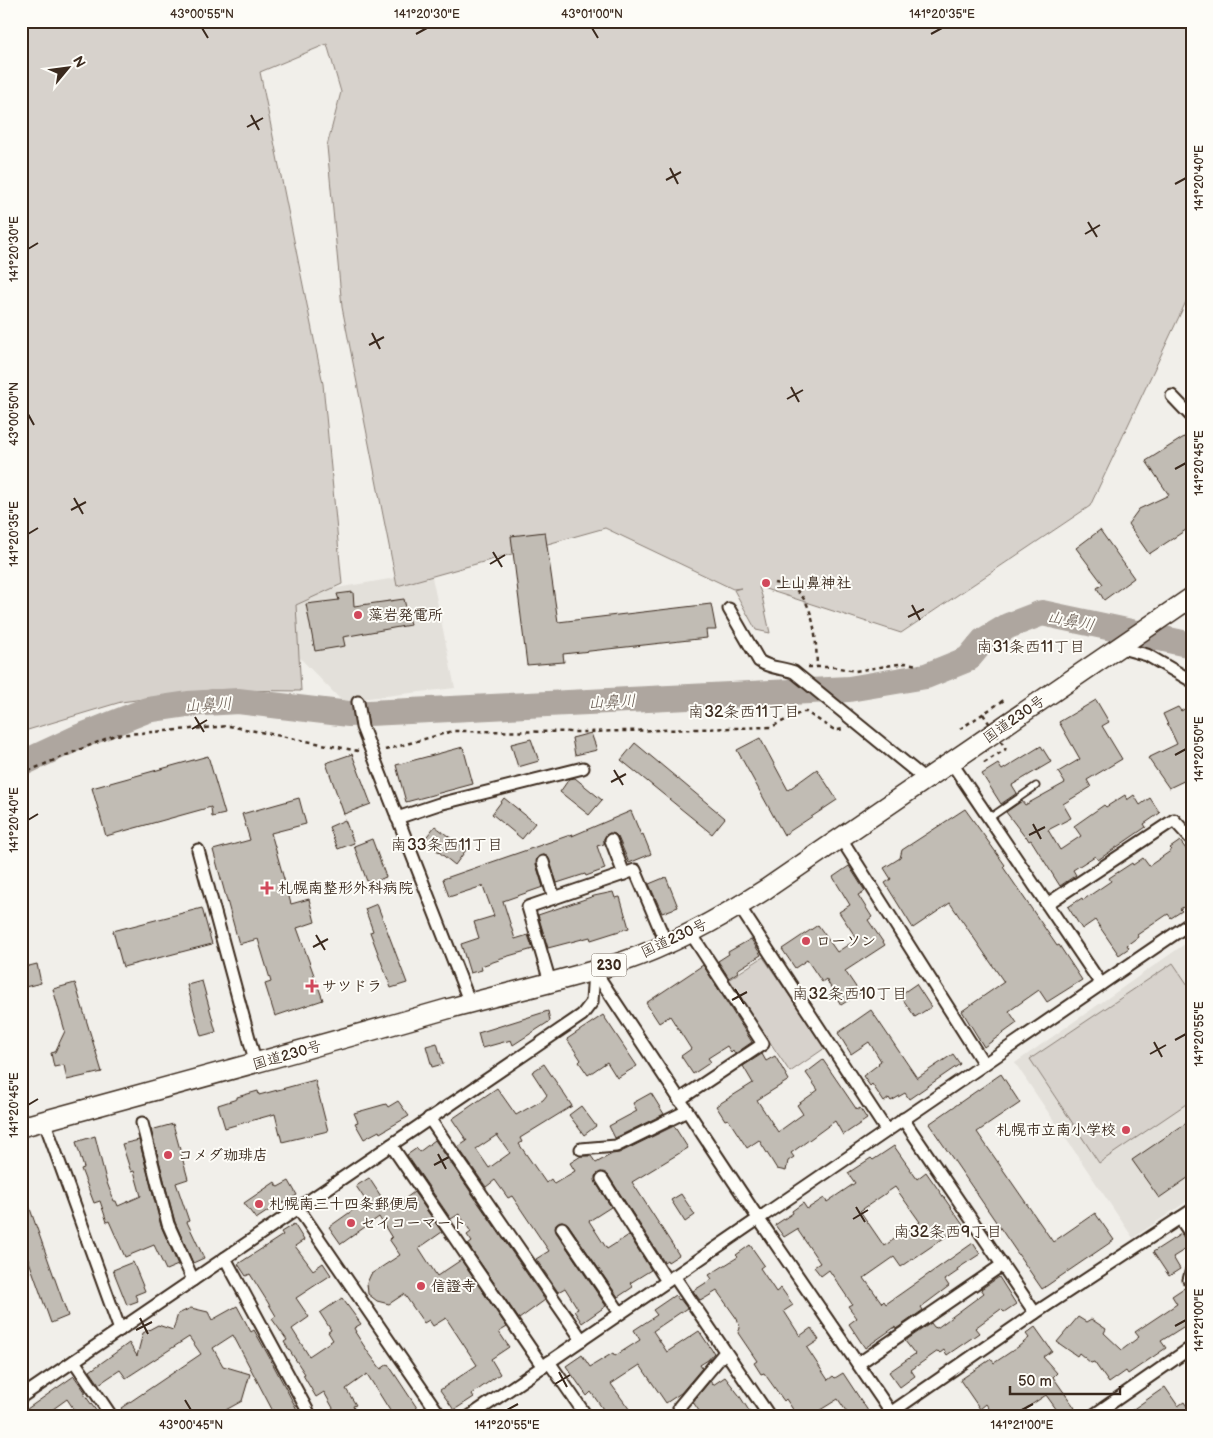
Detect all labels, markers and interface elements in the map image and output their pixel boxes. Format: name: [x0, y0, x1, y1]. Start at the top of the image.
text: 43°00'55"N: [170, 7, 234, 22]
text: 141°20'30"E: [394, 7, 460, 22]
text: 43°01'00"N: [561, 7, 623, 22]
text: 141°20'35"E: [909, 7, 975, 22]
north arrow: [42, 42, 92, 92]
text: N: [69, 53, 89, 71]
text: 141°20'40"E: [1192, 145, 1207, 211]
text: 141°20'30"E: [7, 216, 22, 282]
text: 43°00'50"N: [7, 382, 22, 446]
text: 141°20'45"E: [1192, 430, 1207, 496]
text: 141°20'35"E: [7, 501, 22, 567]
place label: 上山鼻神社: [776, 574, 851, 593]
marker: 上山鼻神社: [760, 577, 772, 589]
place label: 藻岩発電所: [368, 606, 443, 625]
water label: 山鼻川: [1045, 608, 1096, 635]
marker: 藻岩発電所: [352, 609, 364, 621]
district label: 南31条西11丁目: [977, 638, 1085, 657]
street label: 国道230号: [980, 691, 1049, 748]
water label: 山鼻川: [588, 692, 637, 713]
water label: 山鼻川: [183, 694, 233, 717]
district label: 南32条西11丁目: [688, 703, 800, 722]
text: 141°20'50"E: [1192, 716, 1207, 782]
text: 141°20'40"E: [7, 787, 22, 853]
district label: 南33条西11丁目: [391, 836, 503, 855]
place label: 札幌南整形外科病院: [278, 879, 413, 898]
marker: 札幌南整形外科病院: [260, 881, 274, 895]
street label: 国道230号: [638, 915, 711, 962]
place label: ローソン: [816, 932, 876, 951]
marker: ローソン: [800, 935, 812, 947]
road number: 230: [592, 954, 626, 976]
place label: サツドラ: [322, 977, 382, 996]
marker: サツドラ: [306, 980, 318, 992]
district label: 南32条西10丁目: [793, 985, 907, 1004]
text: 141°20'55"E: [1192, 1001, 1207, 1067]
street label: 国道230号: [250, 1036, 324, 1074]
text: 141°20'45"E: [7, 1072, 22, 1138]
place label: 札幌市立南小学校: [996, 1121, 1116, 1140]
marker: 札幌市立南小学校: [1120, 1124, 1132, 1136]
place label: コメダ珈琲店: [178, 1146, 268, 1165]
marker: コメダ珈琲店: [162, 1149, 174, 1161]
place label: 札幌南三十四条郵便局: [269, 1195, 419, 1214]
marker: 札幌南三十四条郵便局: [253, 1198, 265, 1210]
place label: セイコーマート: [361, 1214, 467, 1233]
marker: セイコーマート: [345, 1217, 357, 1229]
district label: 南32条西9丁目: [894, 1223, 1002, 1242]
place label: 信證寺: [431, 1277, 476, 1296]
marker: 信證寺: [415, 1280, 427, 1292]
text: 141°21'00"E: [1192, 1288, 1207, 1351]
scale bar: [1010, 1363, 1120, 1395]
text: 50 m: [1018, 1372, 1052, 1391]
text: 43°00'45"N: [159, 1418, 223, 1433]
text: 141°20'55"E: [474, 1418, 540, 1433]
text: 141°21'00"E: [991, 1418, 1054, 1433]

